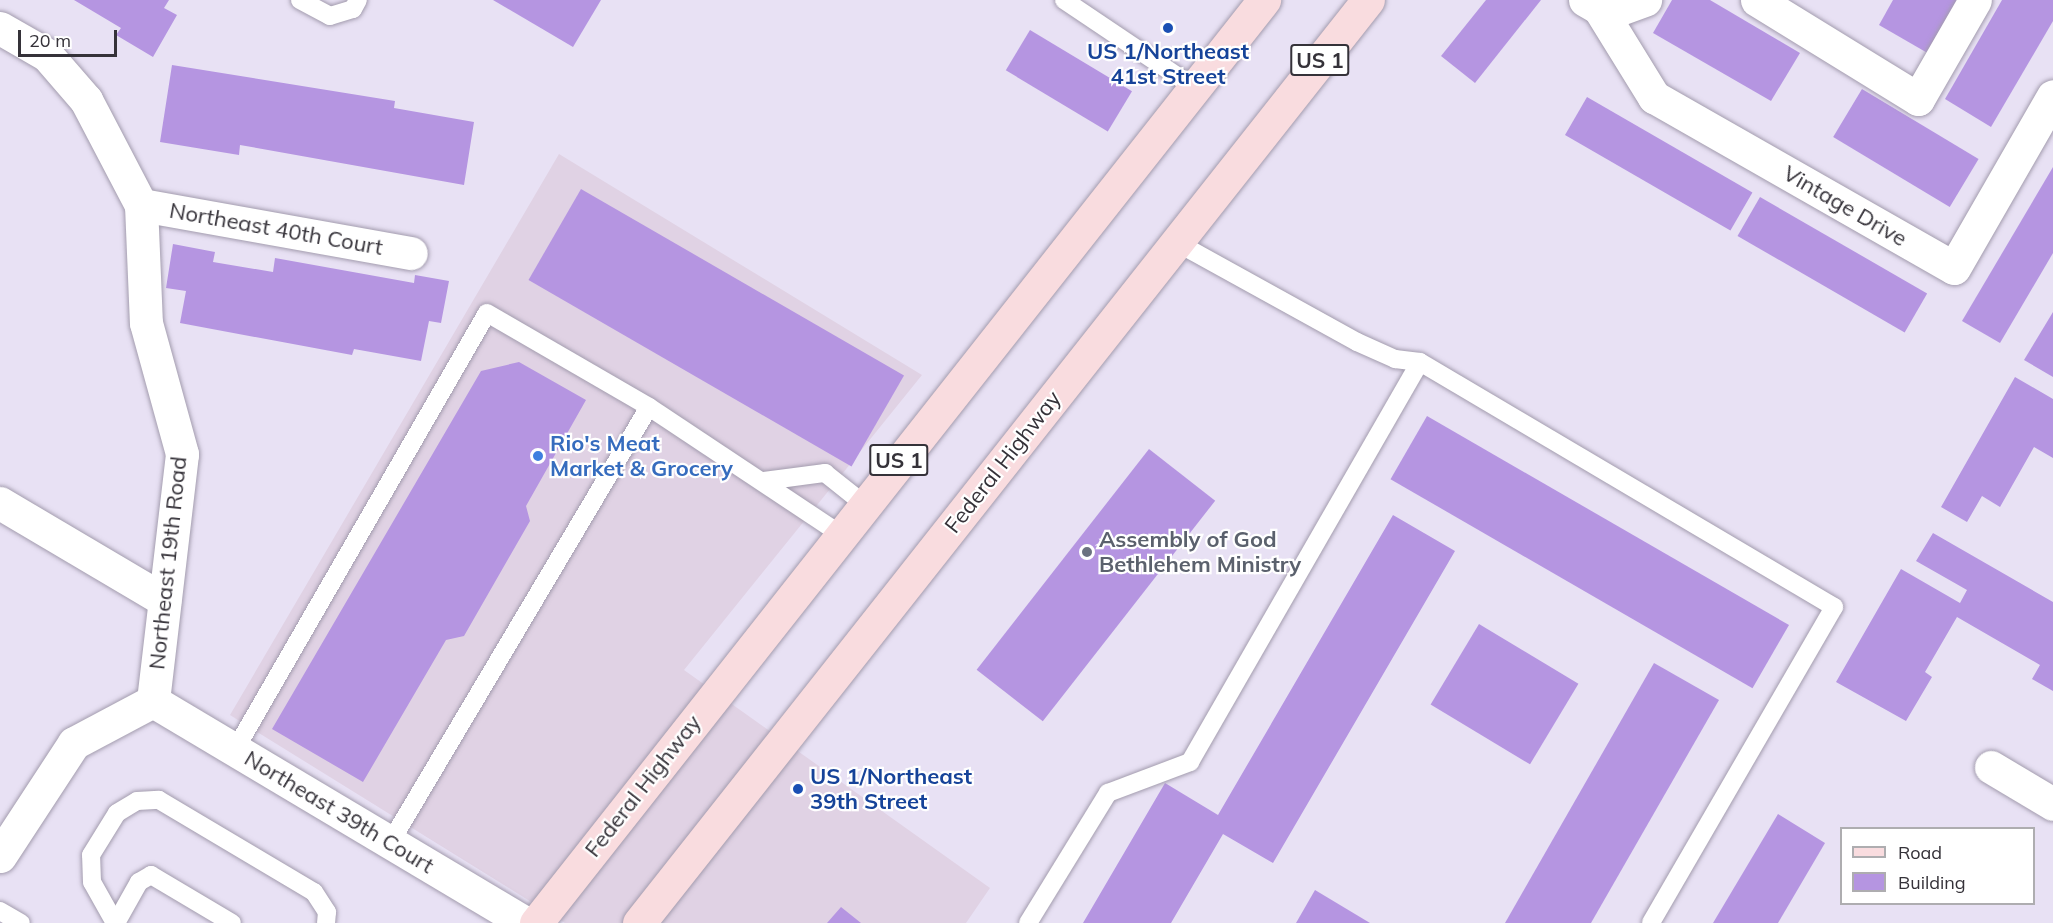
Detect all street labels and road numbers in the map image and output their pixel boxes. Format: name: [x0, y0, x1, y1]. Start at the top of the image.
road number: US 1: [1290, 42, 1350, 78]
street label: Vintage Drive: [1778, 160, 1912, 252]
street label: Northeast 40th Court: [167, 197, 385, 261]
street label: Federal Highway: [939, 386, 1067, 538]
road number: US 1: [869, 442, 929, 478]
street label: Northeast 19th Road: [144, 455, 192, 671]
street label: Federal Highway: [579, 710, 707, 862]
street label: Northeast 39th Court: [240, 745, 438, 879]

